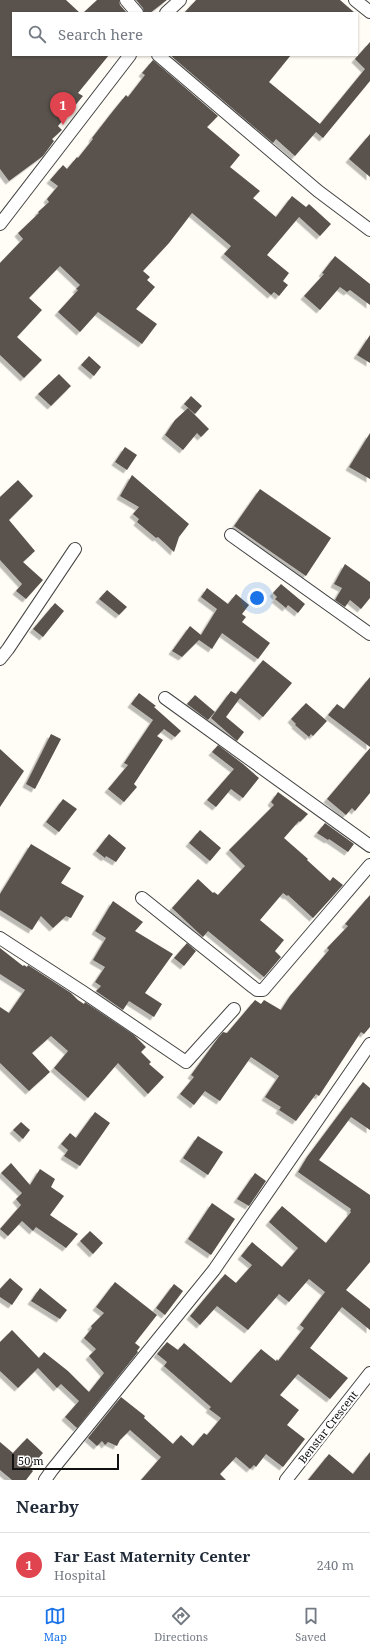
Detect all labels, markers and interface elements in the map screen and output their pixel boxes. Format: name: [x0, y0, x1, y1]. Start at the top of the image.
search box: [12, 12, 358, 56]
icon: search: [26, 23, 48, 45]
text: Search here: [58, 24, 143, 44]
pin: 1: [50, 92, 76, 125]
your location: [247, 588, 267, 608]
street label: Benstar Crescent: [295, 1387, 361, 1466]
scale bar: [12, 1452, 119, 1471]
text: 50 m: [18, 1453, 44, 1468]
text: Nearby: [16, 1495, 79, 1518]
text: Far East Maternity Center: [54, 1546, 250, 1566]
text: 1: [25, 1556, 33, 1574]
text: 240 m: [317, 1556, 354, 1574]
text: Hospital: [54, 1566, 106, 1584]
tab: Map: [44, 1605, 67, 1644]
tab: Directions: [154, 1605, 208, 1644]
tab: Saved: [295, 1605, 326, 1644]

